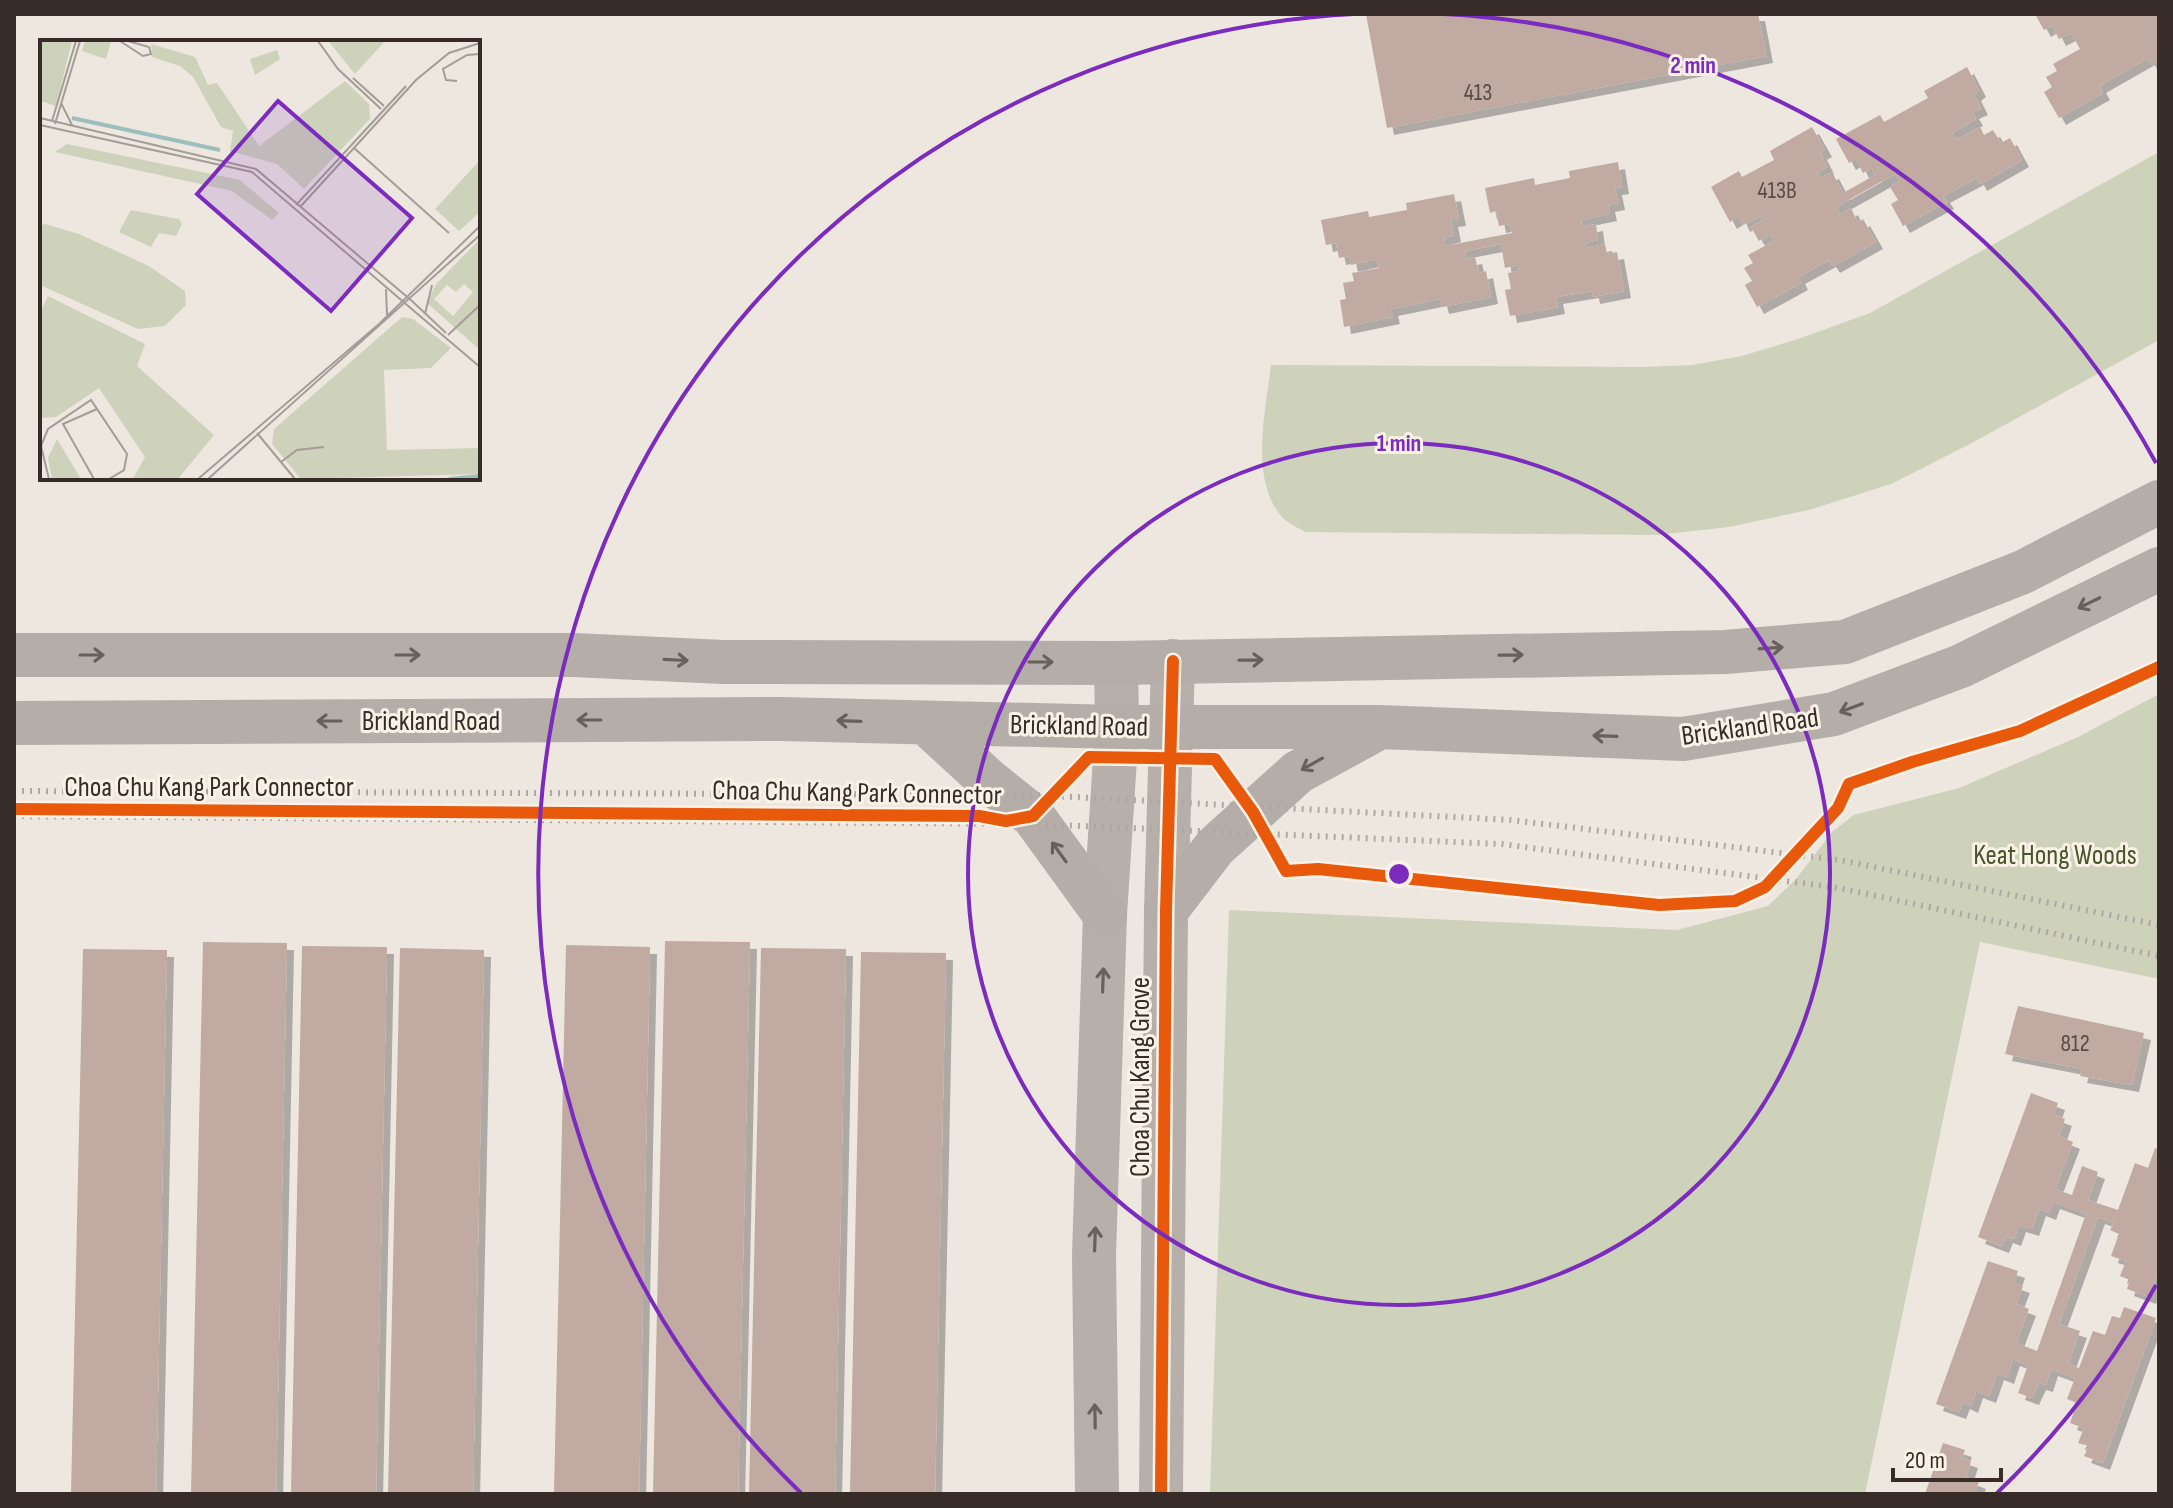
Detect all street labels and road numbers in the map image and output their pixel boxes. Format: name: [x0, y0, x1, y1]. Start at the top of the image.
street label: Brickland Road: [1679, 701, 1821, 753]
street label: Brickland Road: [362, 705, 500, 738]
street label: Brickland Road: [1010, 708, 1148, 744]
street label: Choa Chu Kang Park Connector: [64, 771, 354, 804]
street label: Choa Chu Kang Park Connector: [712, 774, 1002, 812]
street label: Choa Chu Kang Grove: [1124, 977, 1157, 1177]

